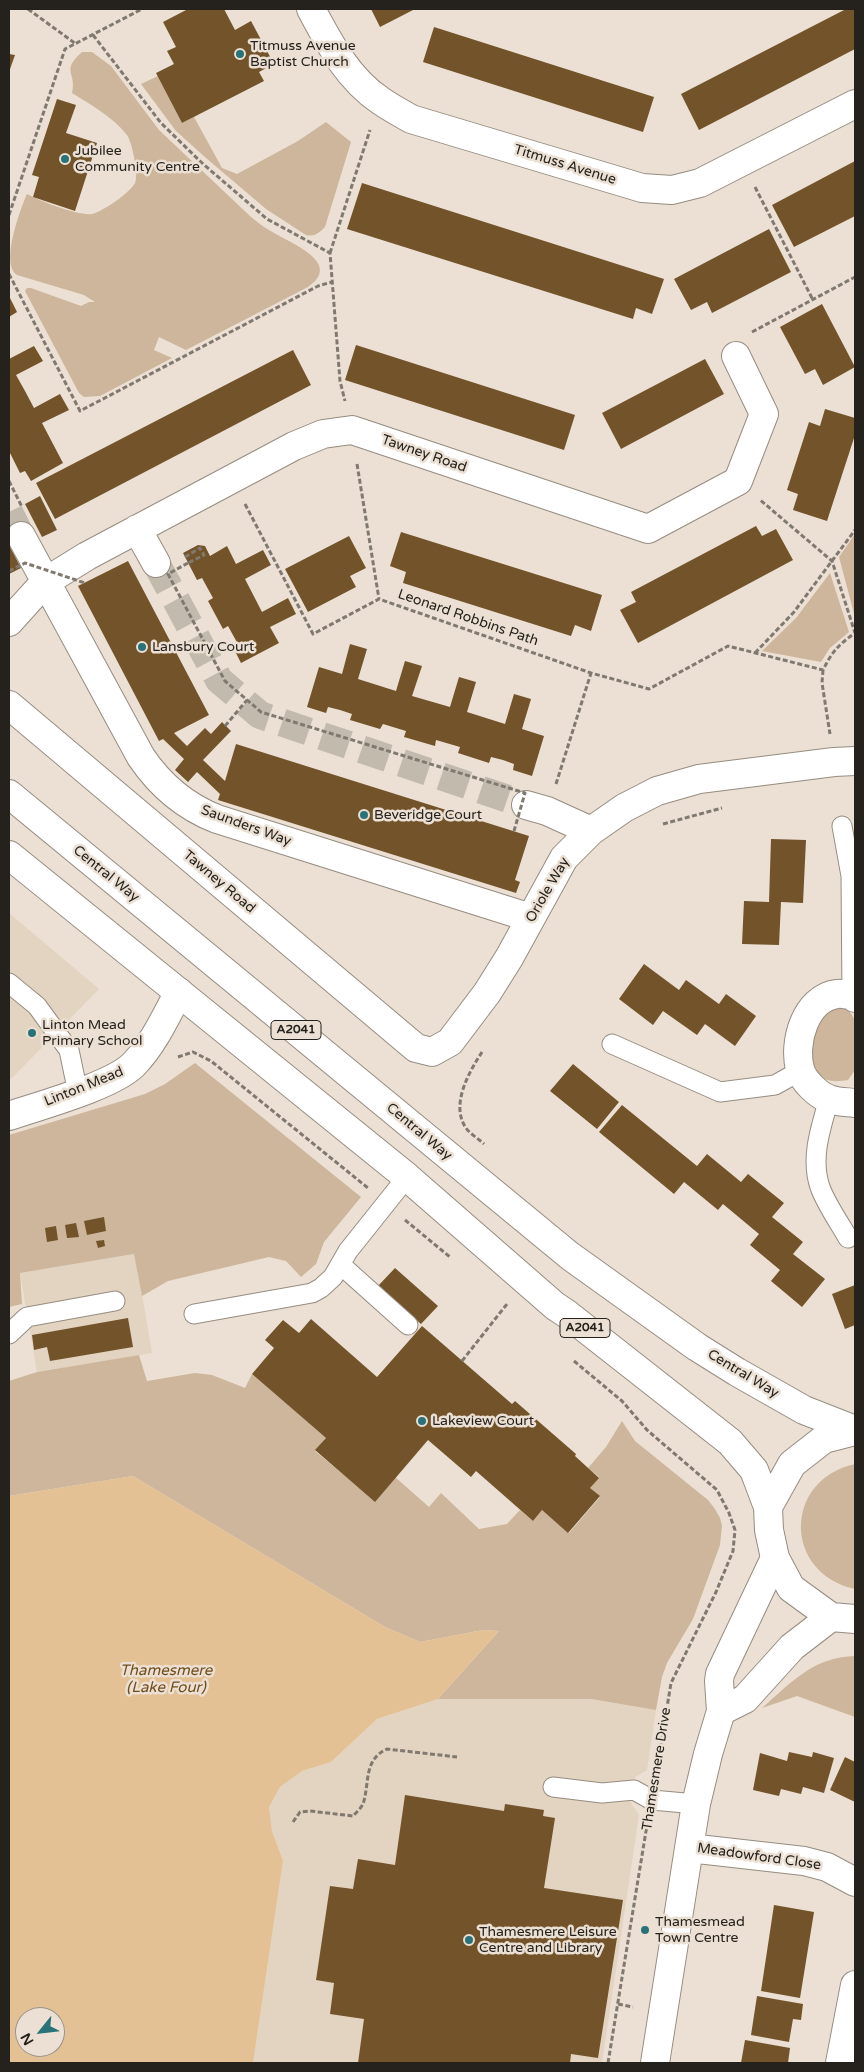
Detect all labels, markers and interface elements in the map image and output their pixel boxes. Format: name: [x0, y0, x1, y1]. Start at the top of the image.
place label: Titmuss Avenue Baptist Church: [250, 38, 356, 70]
marker: Titmuss Avenue Baptist Church: [234, 48, 246, 60]
street label: Titmuss Avenue: [512, 142, 618, 188]
place label: Jubilee Community Centre: [75, 143, 200, 176]
marker: Jubilee Community Centre: [59, 153, 71, 165]
street label: Tawney Road: [379, 432, 469, 476]
street label: Leonard Robbins Path: [395, 586, 541, 650]
place label: Lansbury Court: [152, 639, 254, 655]
marker: Lansbury Court: [136, 641, 148, 653]
street label: Saunders Way: [199, 802, 293, 850]
place label: Beveridge Court: [374, 807, 482, 823]
marker: Beveridge Court: [358, 809, 370, 821]
street label: Central Way: [69, 842, 143, 906]
street label: Tawney Road: [180, 847, 258, 917]
street label: Oriole Way: [523, 854, 573, 926]
place label: Linton Mead Primary School: [42, 1017, 143, 1050]
road number: A2041: [271, 1020, 321, 1040]
marker: Linton Mead Primary School: [26, 1027, 38, 1039]
street label: Linton Mead: [42, 1064, 126, 1110]
street label: Central Way: [383, 1100, 455, 1164]
road number: A2041: [560, 1319, 610, 1338]
street label: Central Way: [704, 1346, 782, 1402]
place label: Lakeview Court: [432, 1413, 534, 1429]
marker: Lakeview Court: [416, 1415, 428, 1427]
water label: Thamesmere (Lake Four): [120, 1662, 212, 1697]
street label: Thamesmere Drive: [639, 1706, 675, 1832]
street label: Meadowford Close: [696, 1840, 822, 1874]
place label: Thamesmead Town Centre: [655, 1914, 745, 1946]
place label: Thamesmere Leisure Centre and Library: [479, 1924, 617, 1956]
marker: Thamesmead Town Centre: [639, 1924, 651, 1936]
marker: Thamesmere Leisure Centre and Library: [463, 1934, 475, 1946]
north arrow: [15, 2007, 65, 2057]
text: N: [17, 2030, 37, 2048]

